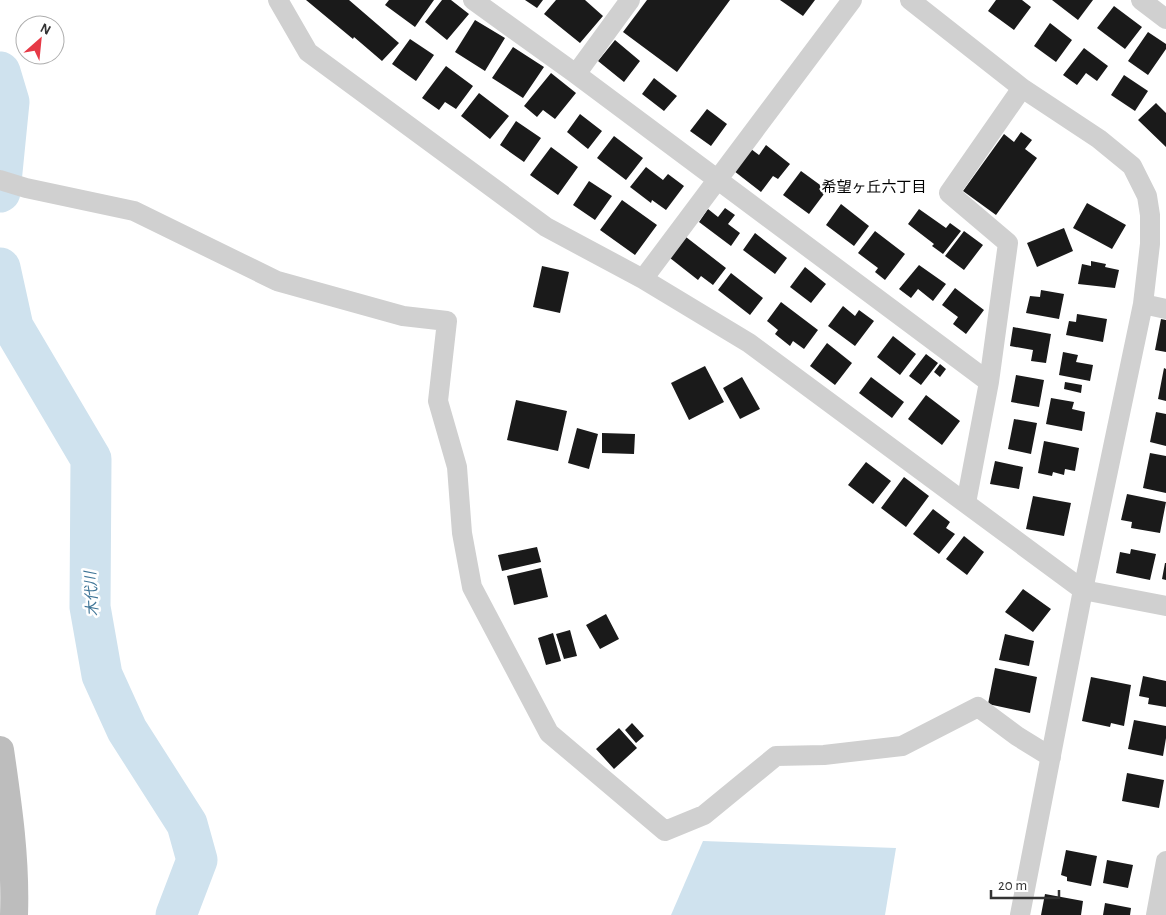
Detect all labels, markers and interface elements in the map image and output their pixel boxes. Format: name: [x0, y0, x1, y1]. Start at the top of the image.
north arrow: [15, 15, 65, 65]
text: N: [38, 21, 53, 38]
district label: 希望ヶ丘六丁目: [821, 179, 927, 195]
water label: 木代川: [82, 569, 101, 617]
scale bar: [991, 868, 1058, 900]
text: 20 m: [998, 878, 1027, 893]

